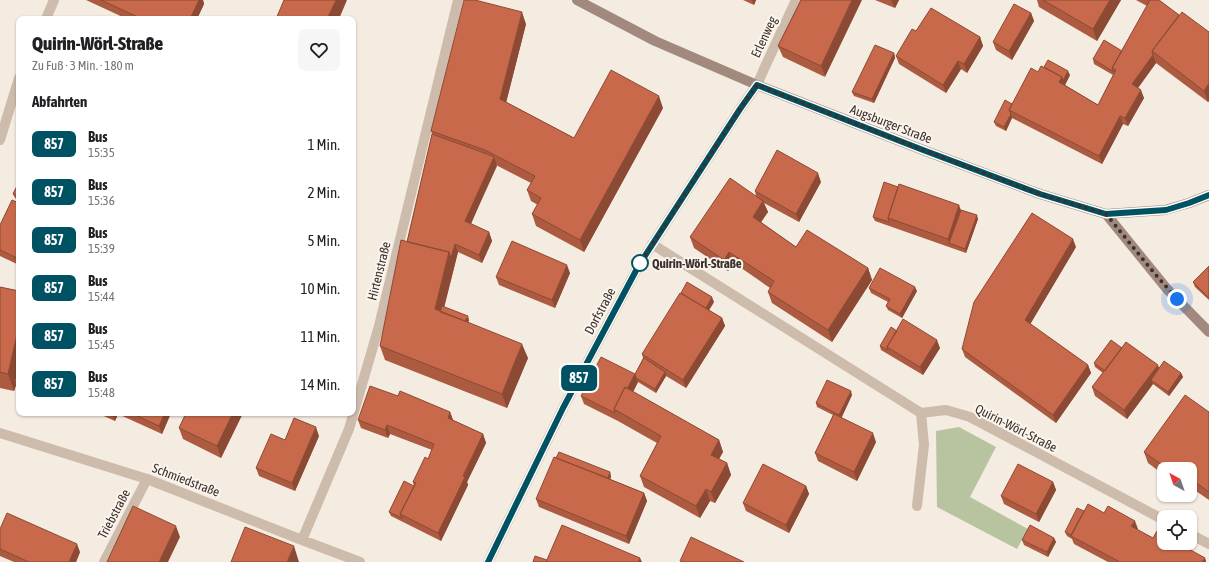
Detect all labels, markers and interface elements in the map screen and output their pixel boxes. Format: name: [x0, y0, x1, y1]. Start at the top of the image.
street label: Erlenweg: [748, 14, 780, 60]
button: heart: [298, 29, 340, 71]
text: Quirin-Wörl-Straße: [32, 32, 163, 54]
text: Zu Fuß · 3 Min. · 180 m: [32, 58, 134, 73]
text: Abfahrten: [32, 93, 87, 110]
street label: Augsburger Straße: [848, 102, 934, 147]
text: Bus: [88, 128, 108, 145]
text: 857: [44, 136, 64, 152]
text: 1 Min.: [307, 136, 340, 153]
text: 15:35: [88, 145, 115, 160]
text: Bus: [88, 176, 108, 193]
text: 857: [44, 184, 64, 200]
text: 2 Min.: [307, 184, 340, 201]
text: 15:36: [88, 193, 115, 208]
text: Bus: [88, 224, 108, 241]
text: 857: [44, 232, 64, 248]
text: 5 Min.: [307, 232, 340, 249]
street label: Hirtenstraße: [364, 240, 394, 302]
text: 15:39: [88, 241, 115, 256]
marker: Quirin-Wörl-Straße: [631, 254, 649, 272]
place label: Quirin-Wörl-Straße: [652, 256, 742, 271]
text: Bus: [88, 272, 108, 289]
text: 857: [44, 280, 64, 296]
text: 10 Min.: [300, 280, 340, 297]
street label: Dorfstraße: [581, 285, 619, 337]
text: 15:44: [88, 289, 115, 304]
your location: [1167, 289, 1187, 309]
text: Bus: [88, 320, 108, 337]
text: 857: [44, 328, 64, 344]
text: 11 Min.: [300, 328, 340, 345]
text: 15:45: [88, 337, 115, 352]
line badge: 857: [556, 365, 602, 391]
text: Bus: [88, 368, 108, 385]
text: 857: [569, 370, 589, 386]
text: 857: [44, 376, 64, 392]
text: 14 Min.: [300, 376, 340, 393]
text: 15:48: [88, 385, 115, 400]
street label: Quirin-Wörl-Straße: [973, 401, 1059, 455]
street label: Schmiedstraße: [150, 460, 222, 500]
north arrow: [1157, 462, 1197, 502]
map controls: [1157, 462, 1197, 550]
street label: Triebstraße: [95, 487, 133, 541]
button: locate: [1157, 510, 1197, 550]

